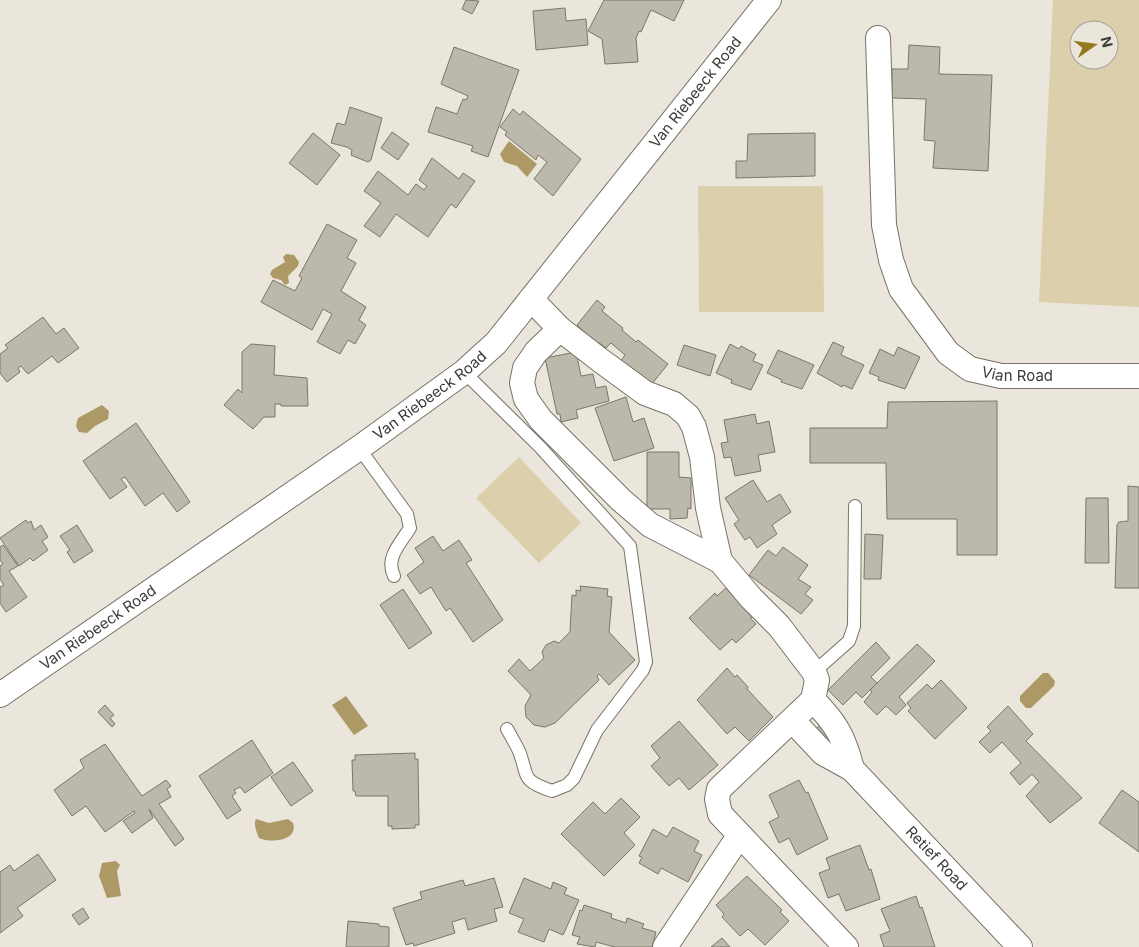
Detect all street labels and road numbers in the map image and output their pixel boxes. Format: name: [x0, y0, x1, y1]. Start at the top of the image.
street label: Van Riebeeck Road: [645, 32, 745, 152]
street label: Van Riebeeck Road: [369, 346, 490, 444]
street label: Vian Road: [980, 362, 1053, 385]
street label: Van Riebeeck Road: [36, 580, 160, 674]
street label: Retief Road: [902, 822, 972, 894]

